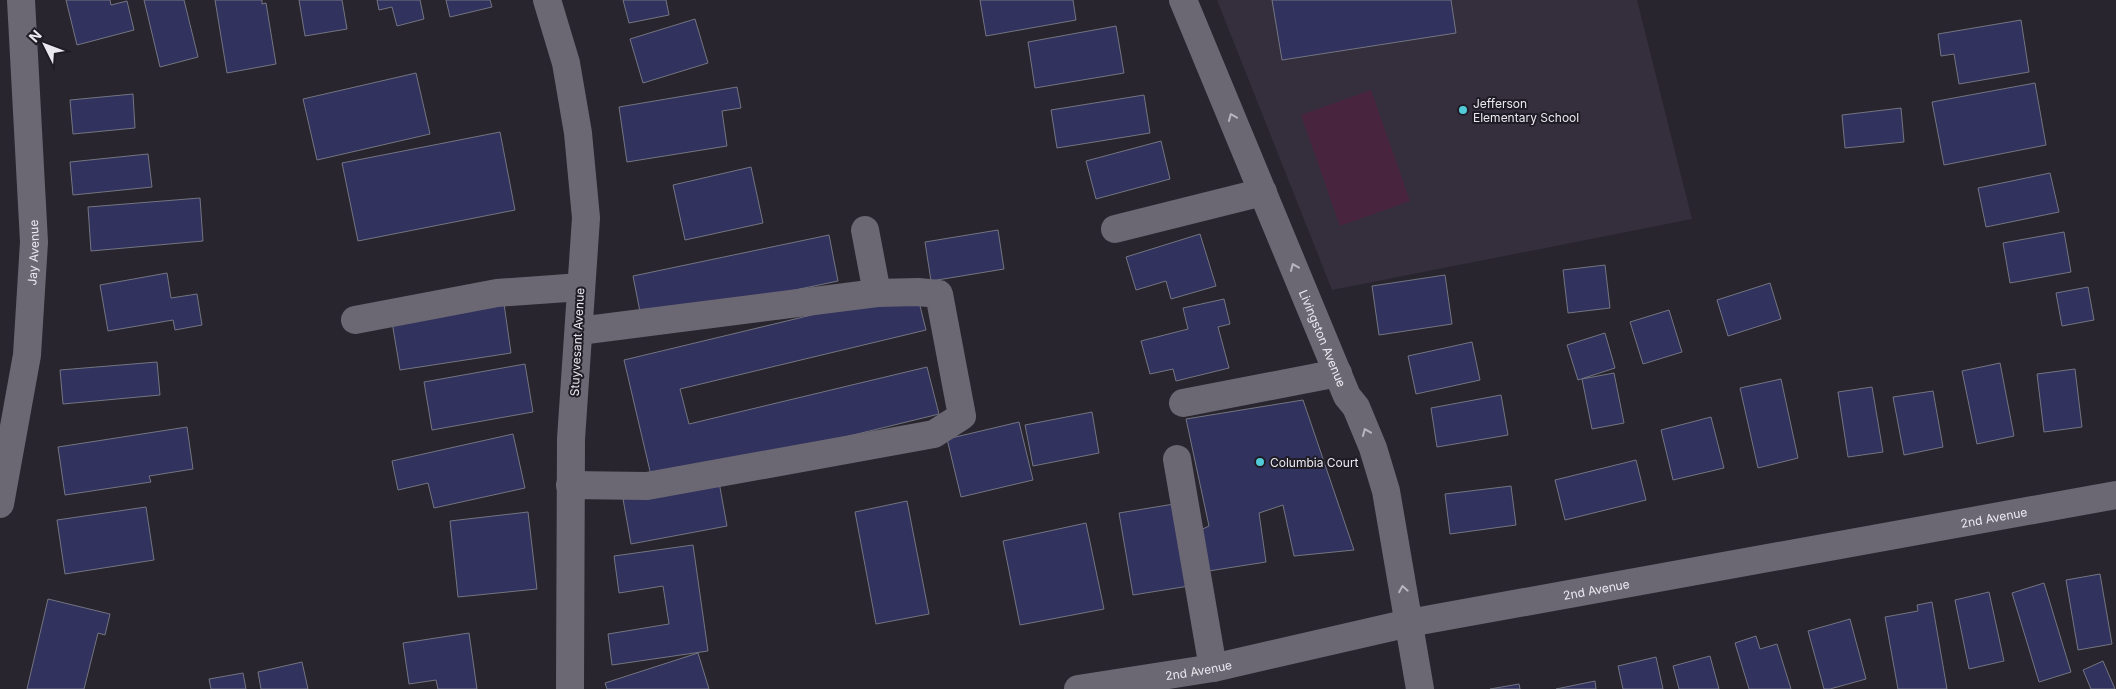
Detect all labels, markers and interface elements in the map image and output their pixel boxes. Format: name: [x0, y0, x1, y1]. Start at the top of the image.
north arrow: [20, 20, 70, 70]
text: N: [25, 26, 45, 46]
place label: Jefferson Elementary School: [1473, 96, 1579, 125]
marker: Jefferson Elementary School: [1457, 104, 1469, 116]
one-way arrow: [1227, 113, 1238, 122]
street label: Jay Avenue: [24, 219, 42, 286]
one-way arrow: [1289, 263, 1300, 272]
street label: Stuyvesant Avenue: [567, 287, 587, 397]
street label: Livingston Avenue: [1296, 287, 1350, 389]
one-way arrow: [1361, 428, 1372, 437]
place label: Columbia Court: [1270, 455, 1359, 470]
marker: Columbia Court: [1254, 456, 1266, 468]
street label: 2nd Avenue: [1959, 504, 2028, 531]
street label: 2nd Avenue: [1562, 576, 1631, 602]
one-way arrow: [1399, 585, 1409, 594]
street label: 2nd Avenue: [1164, 656, 1233, 683]

